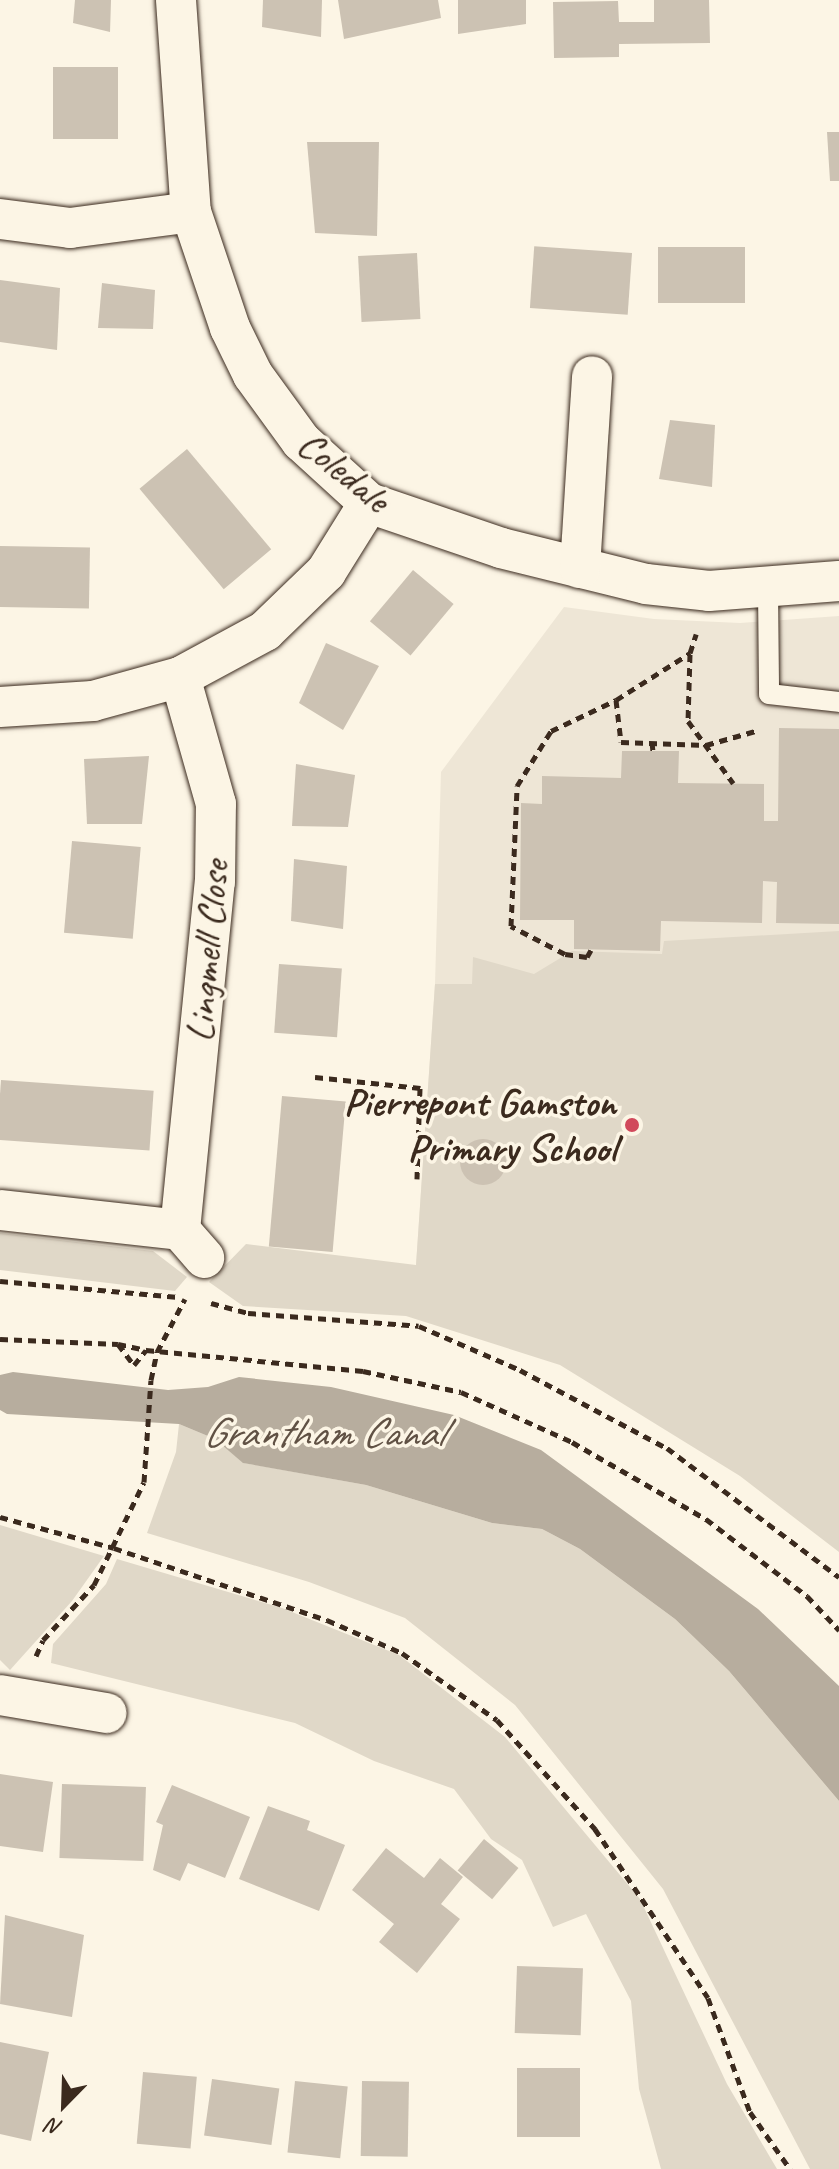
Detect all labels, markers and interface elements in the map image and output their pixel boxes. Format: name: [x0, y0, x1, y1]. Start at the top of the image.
street label: Coledale: [288, 419, 400, 523]
street label: Lingmell Close: [175, 858, 239, 1044]
place label: Pierrepont Gamston Primary School: [342, 1078, 616, 1172]
marker: Pierrepont Gamston Primary School: [623, 1116, 641, 1134]
water label: Grantham Canal: [203, 1408, 443, 1458]
north arrow: [24, 2065, 104, 2145]
text: N: [43, 2112, 66, 2143]

